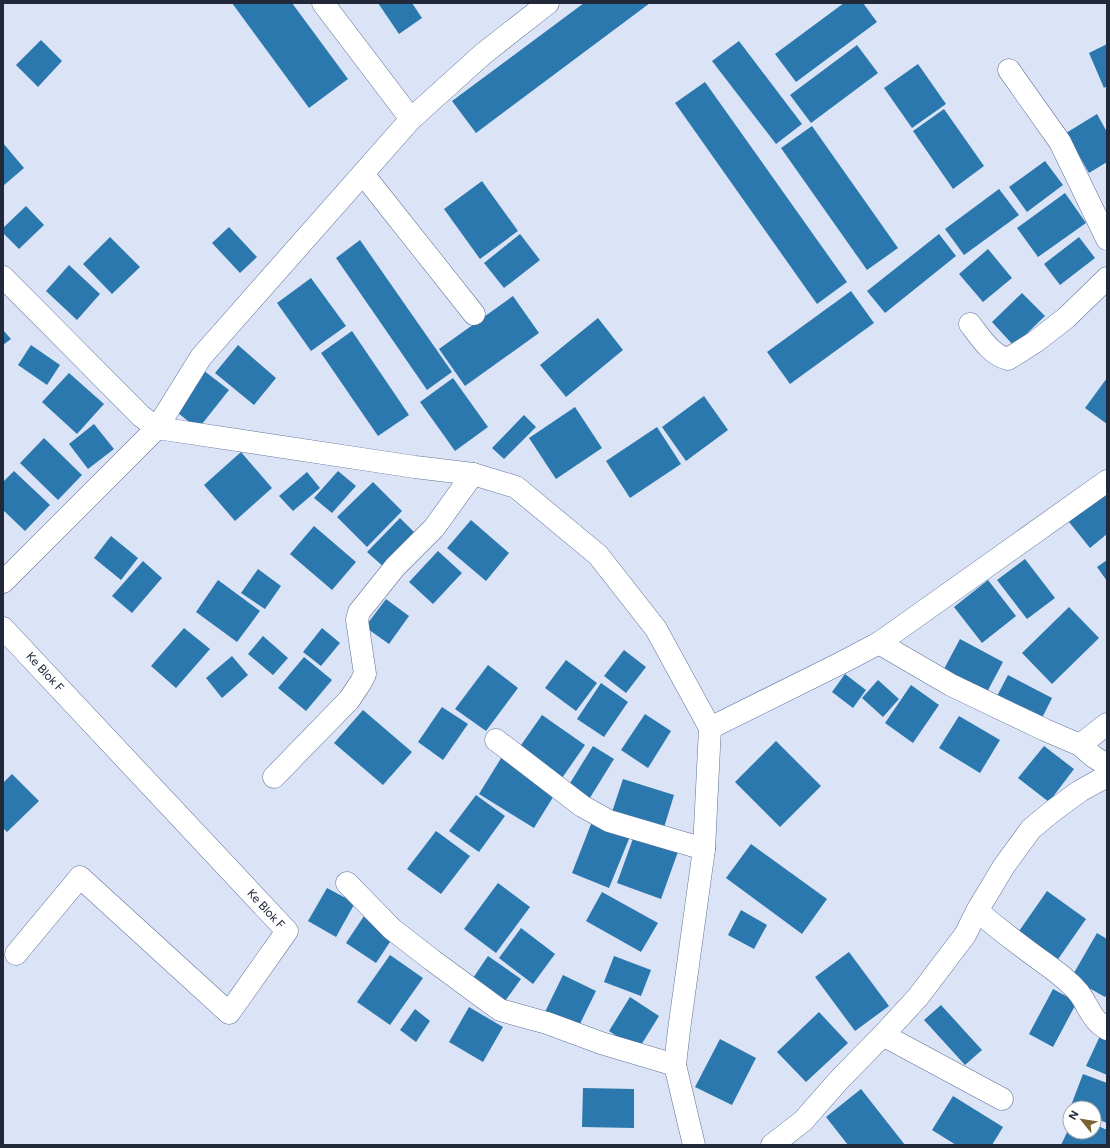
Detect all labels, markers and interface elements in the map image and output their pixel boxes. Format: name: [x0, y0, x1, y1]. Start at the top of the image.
street label: Ke Blok F: [23, 649, 67, 695]
street label: Ke Blok F: [244, 886, 288, 932]
north arrow: [1062, 1100, 1102, 1140]
text: N: [1066, 1108, 1082, 1122]

